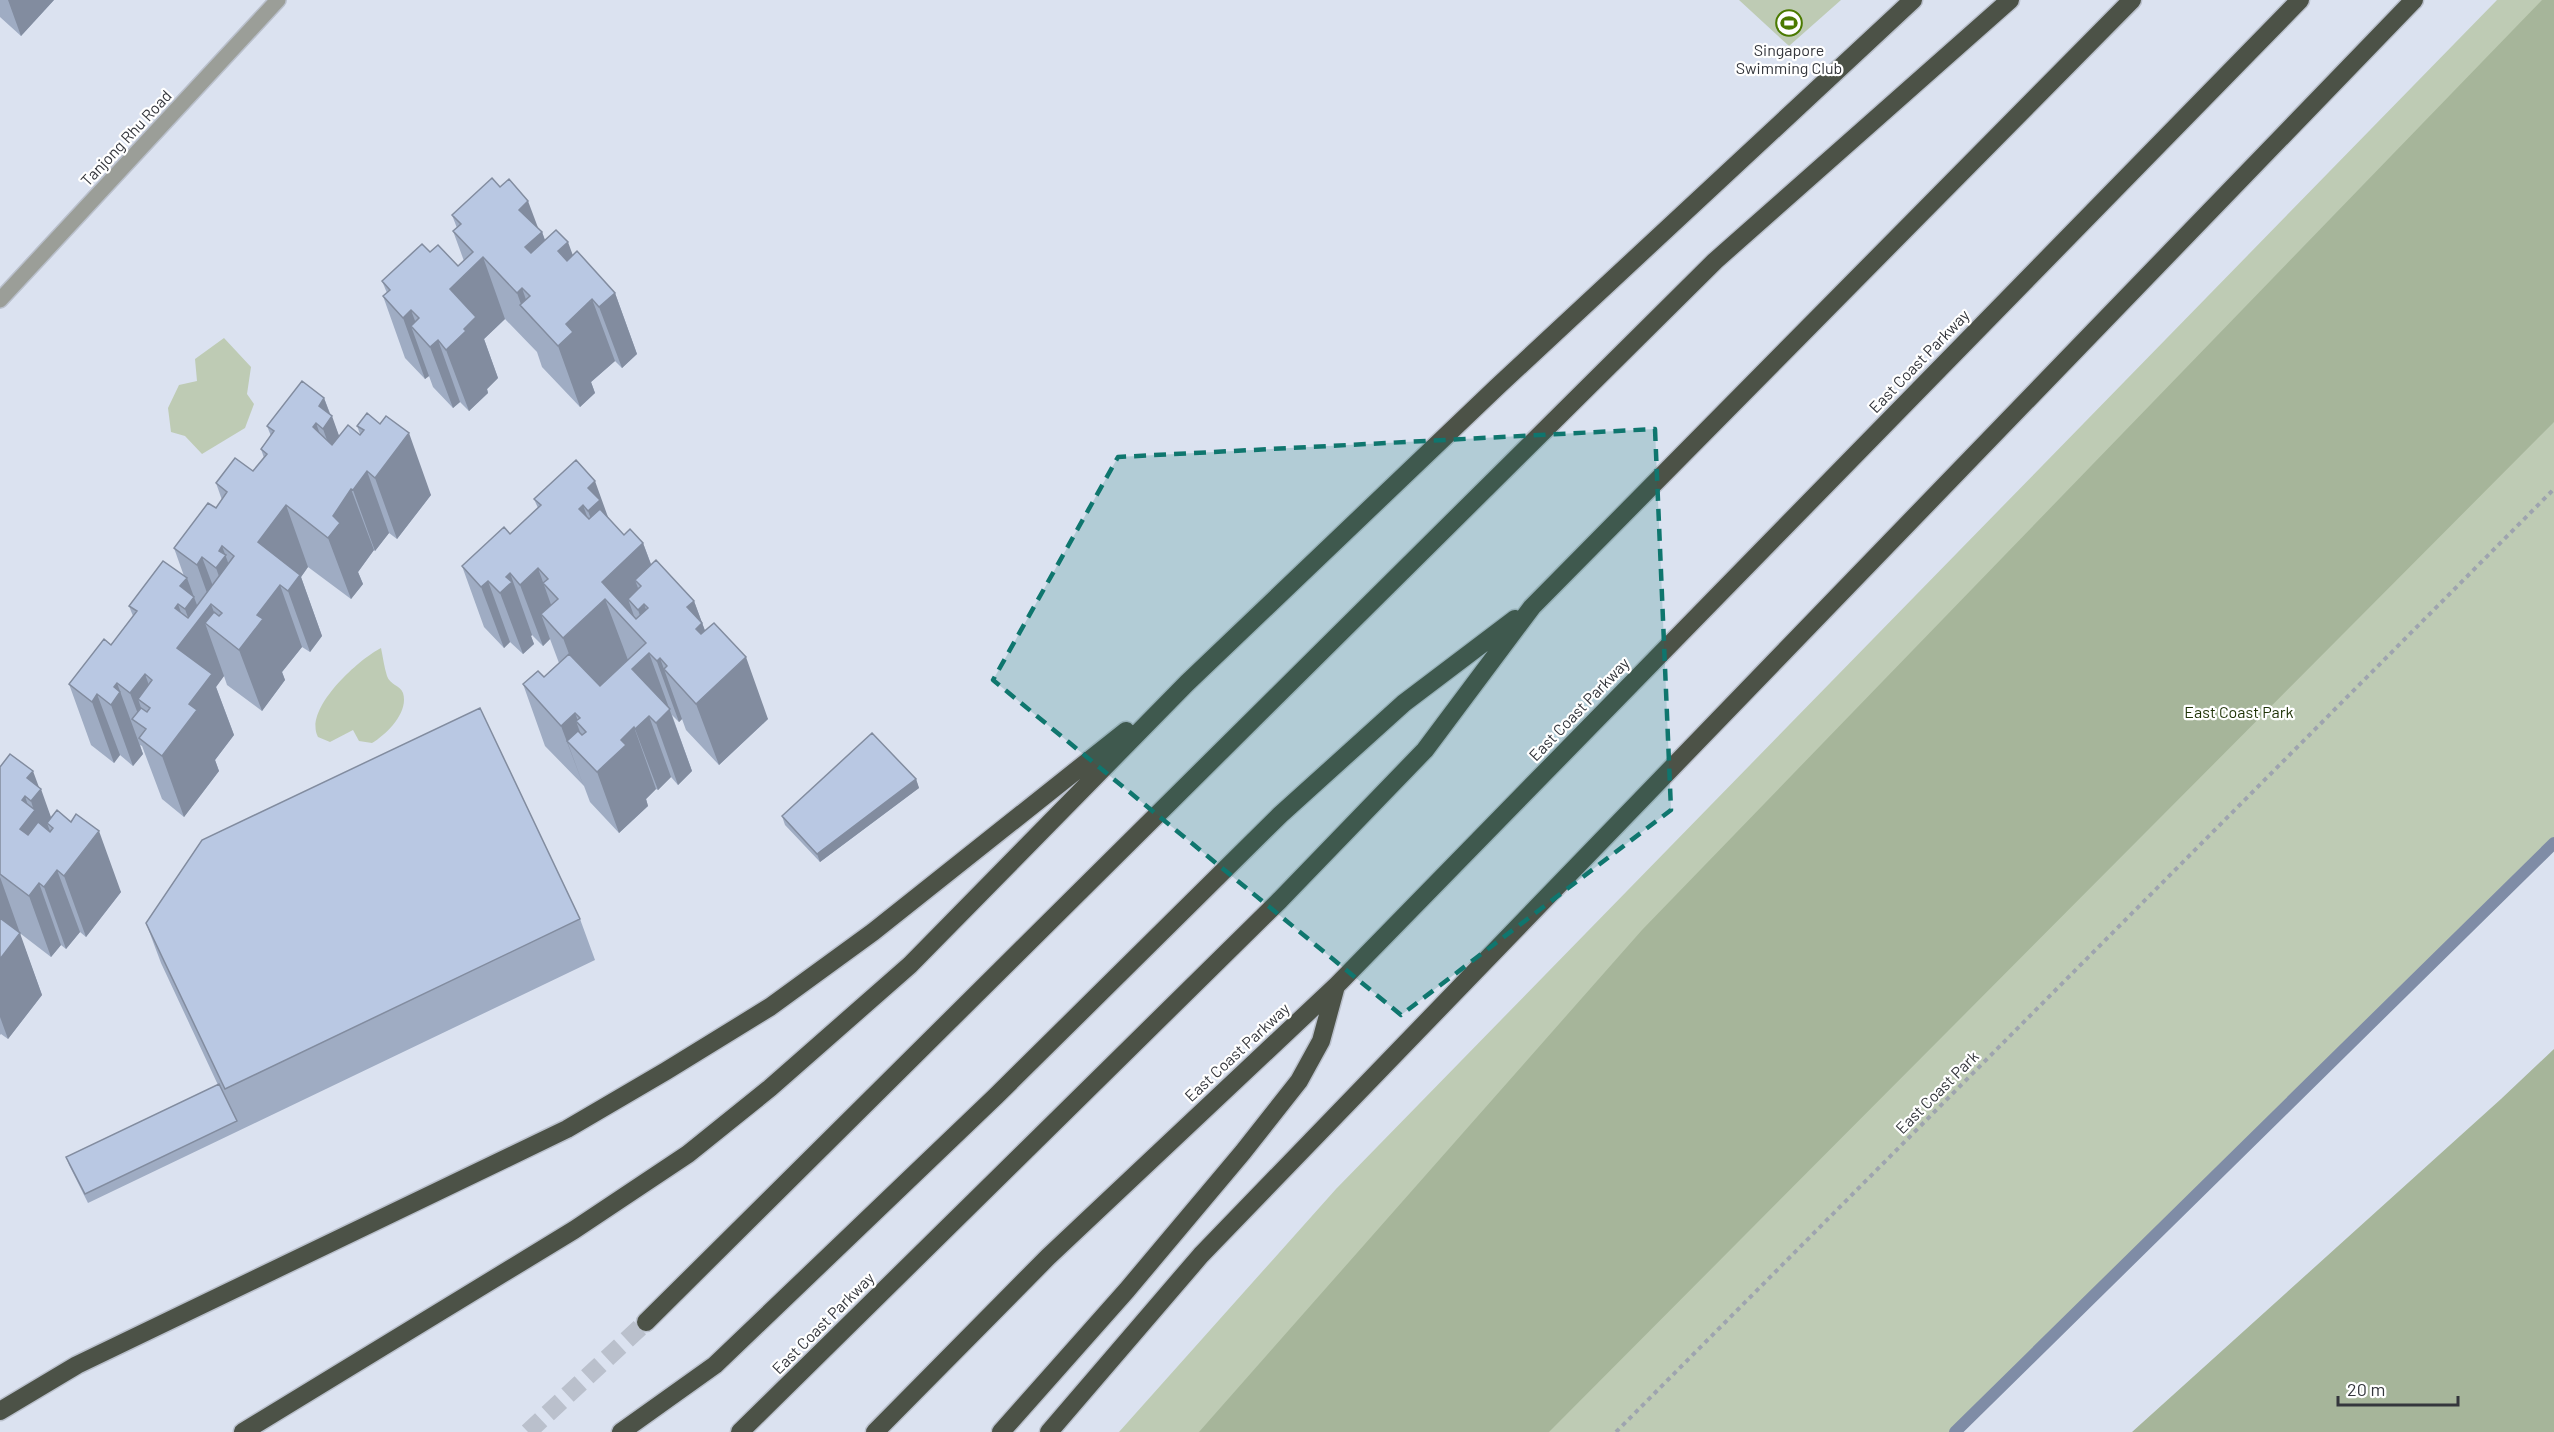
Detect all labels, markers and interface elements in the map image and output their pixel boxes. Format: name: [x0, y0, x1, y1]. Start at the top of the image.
sports icon: Singapore Swimming Club: [1774, 8, 1804, 38]
place label: Singapore Swimming Club: [1736, 40, 1842, 77]
street label: Tanjong Rhu Road: [76, 86, 175, 190]
street label: East Coast Parkway: [1865, 305, 1973, 416]
street label: East Coast Parkway: [1525, 653, 1633, 764]
park label: East Coast Park: [2184, 702, 2294, 721]
street label: East Coast Parkway: [1180, 998, 1293, 1105]
street label: East Coast Park: [1891, 1046, 1982, 1137]
street label: East Coast Parkway: [768, 1267, 878, 1377]
scale bar: [2338, 1369, 2458, 1407]
text: 20 m: [2347, 1378, 2385, 1400]

